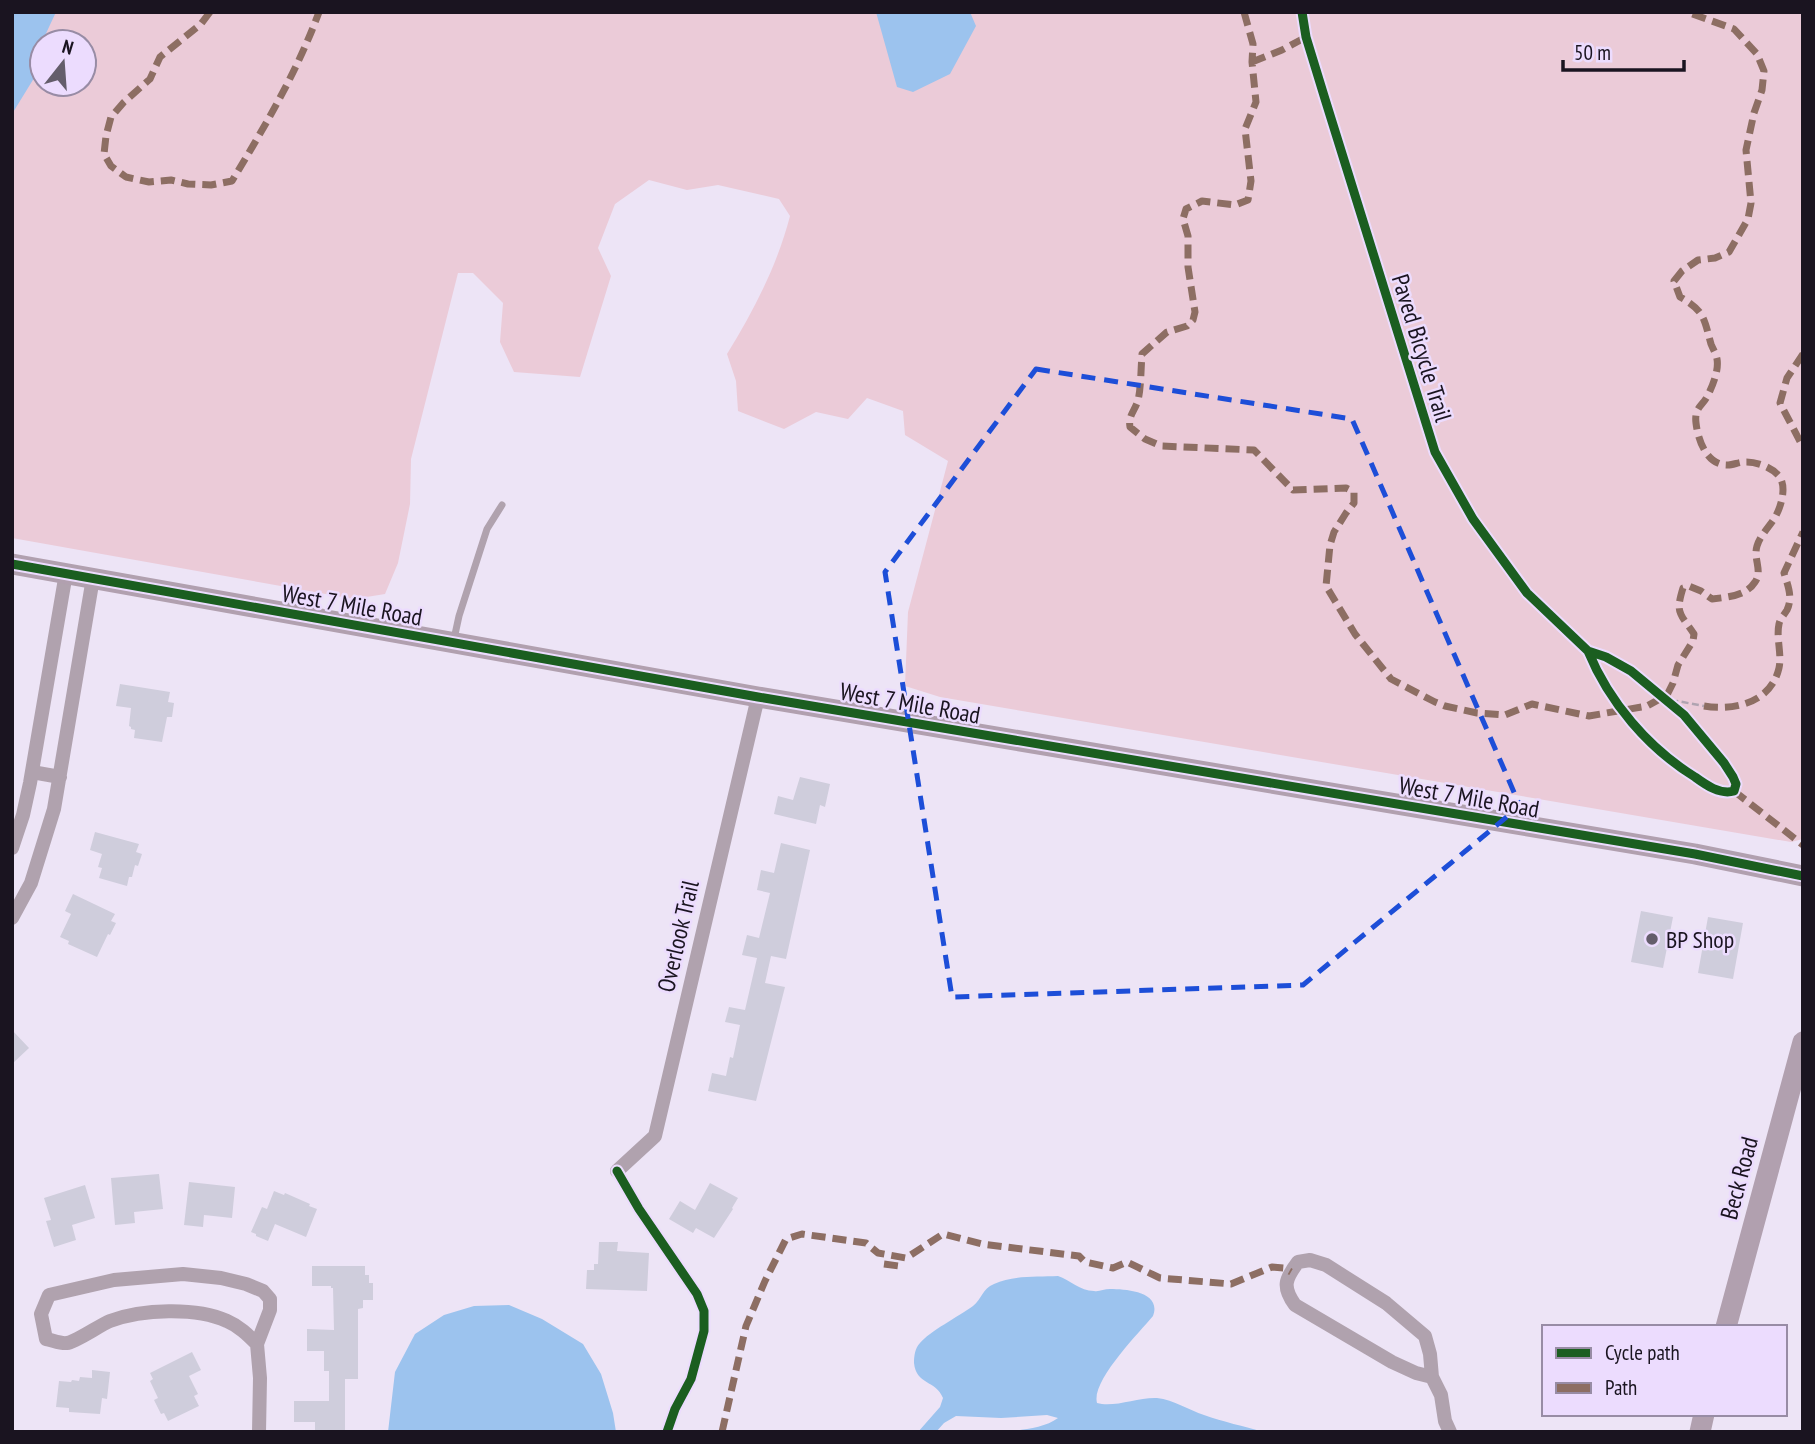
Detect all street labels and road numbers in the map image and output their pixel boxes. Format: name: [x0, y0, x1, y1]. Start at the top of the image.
street label: Paved Bicycle Trail: [1385, 271, 1459, 426]
street label: West 7 Mile Road: [279, 577, 425, 633]
street label: West 7 Mile Road: [837, 675, 983, 731]
street label: West 7 Mile Road: [1396, 769, 1542, 825]
street label: Overlook Trail: [650, 877, 706, 995]
street label: Beck Road: [1713, 1133, 1765, 1223]

